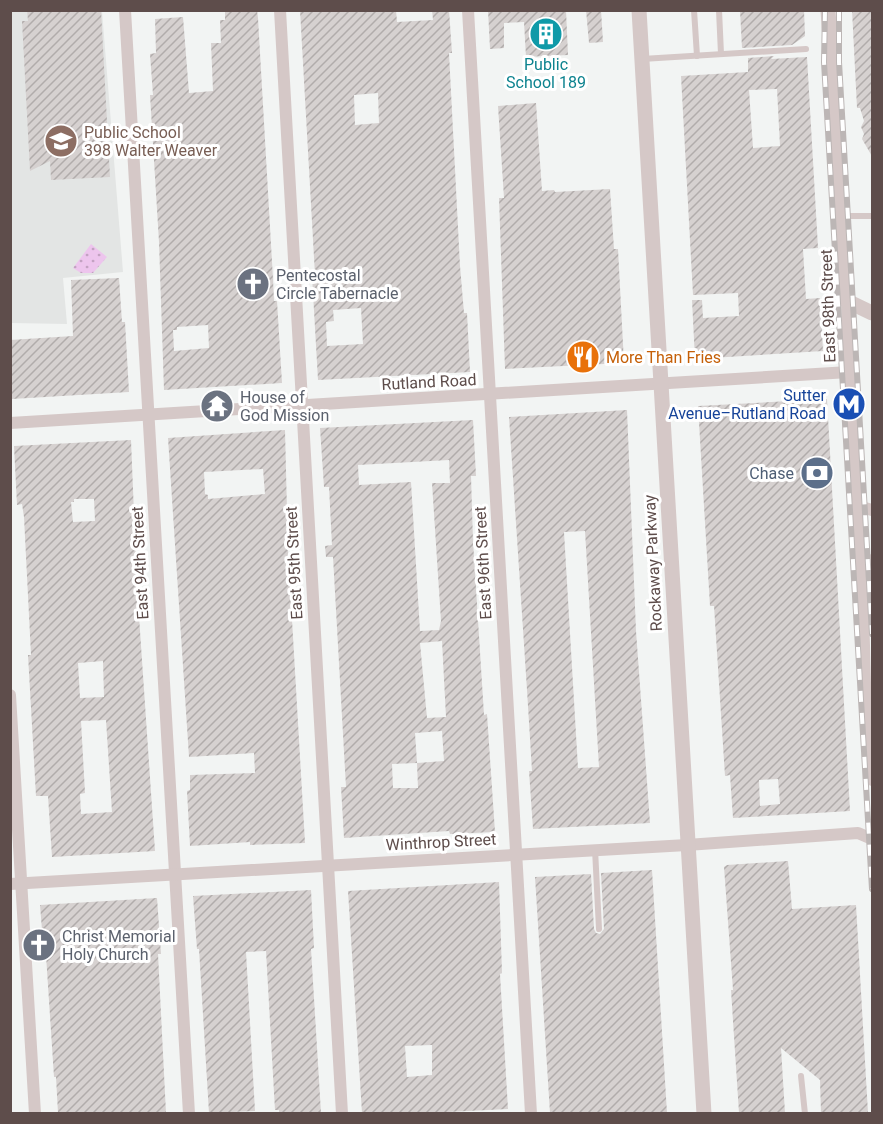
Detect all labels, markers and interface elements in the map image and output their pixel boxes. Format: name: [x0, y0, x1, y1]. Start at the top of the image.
building icon: Public School 189: [528, 16, 564, 52]
place label: Public School 189: [506, 55, 586, 92]
school or university icon: Public School 398 Walter Weaver: [43, 123, 79, 159]
place label: Public School 398 Walter Weaver: [84, 123, 218, 160]
street label: East 98th Street: [817, 249, 839, 363]
church icon: Pentecostal Circle Tabernacle: [235, 266, 271, 302]
place label: Pentecostal Circle Tabernacle: [276, 266, 399, 303]
restaurant icon: More Than Fries: [565, 339, 601, 375]
place label: More Than Fries: [606, 348, 721, 367]
street label: Rutland Road: [381, 370, 477, 394]
place label: Sutter Avenue–Rutland Road: [668, 386, 827, 423]
metro station icon: Sutter Avenue–Rutland Road: [831, 386, 867, 422]
temple icon: House of God Mission: [199, 388, 235, 424]
place label: House of God Mission: [240, 388, 329, 425]
bank icon: Chase: [799, 455, 835, 491]
place label: Chase: [749, 464, 794, 483]
street label: Rockaway Parkway: [640, 494, 666, 632]
street label: East 94th Street: [128, 506, 152, 620]
street label: East 95th Street: [282, 506, 306, 620]
street label: East 96th Street: [471, 506, 495, 620]
street label: Winthrop Street: [385, 830, 497, 854]
church icon: Christ Memorial Holy Church: [21, 927, 57, 963]
place label: Christ Memorial Holy Church: [62, 927, 176, 964]

